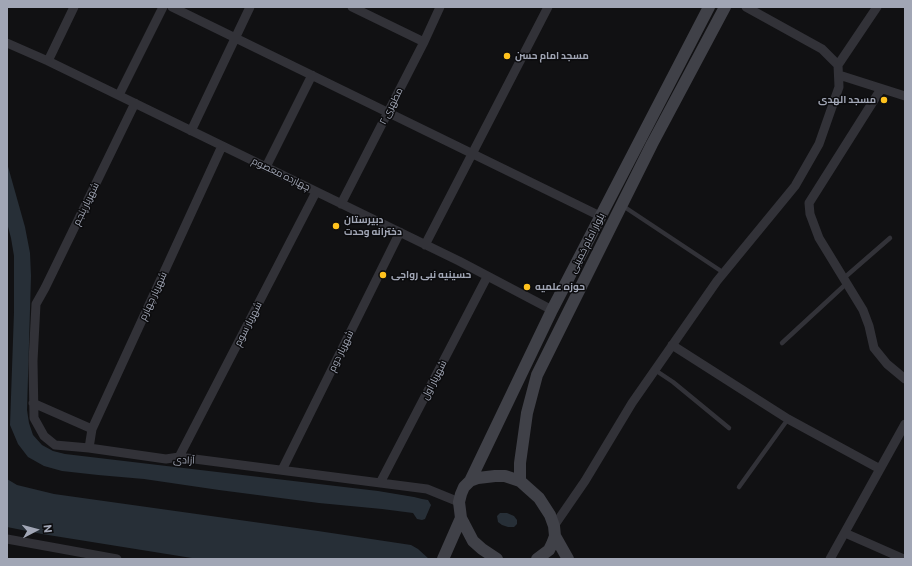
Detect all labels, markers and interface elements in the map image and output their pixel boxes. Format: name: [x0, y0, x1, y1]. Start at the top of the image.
place label: مسجد امام حسن: [515, 50, 589, 62]
marker: مسجد امام حسن: [502, 51, 512, 61]
street label: مطهری ۲: [377, 86, 405, 126]
place label: مسجد الهدی: [818, 94, 876, 106]
marker: مسجد الهدی: [879, 95, 889, 105]
street label: چهارده معصوم: [250, 155, 312, 193]
street label: شهریار پنجم: [70, 181, 102, 227]
street label: بلوار امام خمینی: [567, 211, 607, 275]
place label: دبیرستان دخترانه وحدت: [344, 214, 402, 238]
marker: دبیرستان دخترانه وحدت: [331, 221, 341, 231]
place label: حسینیه نبی رواجی: [391, 269, 471, 281]
street label: شهریار چهارم: [137, 270, 169, 322]
marker: حسینیه نبی رواجی: [378, 270, 388, 280]
place label: حوزه علمیه: [535, 281, 585, 293]
marker: حوزه علمیه: [522, 282, 532, 292]
street label: شهریار سوم: [232, 300, 264, 348]
street label: شهریار دوم: [326, 328, 356, 374]
street label: شهریار اول: [419, 358, 449, 402]
street label: آزادی: [173, 454, 195, 466]
north arrow: [16, 510, 56, 550]
text: N: [42, 524, 55, 533]

